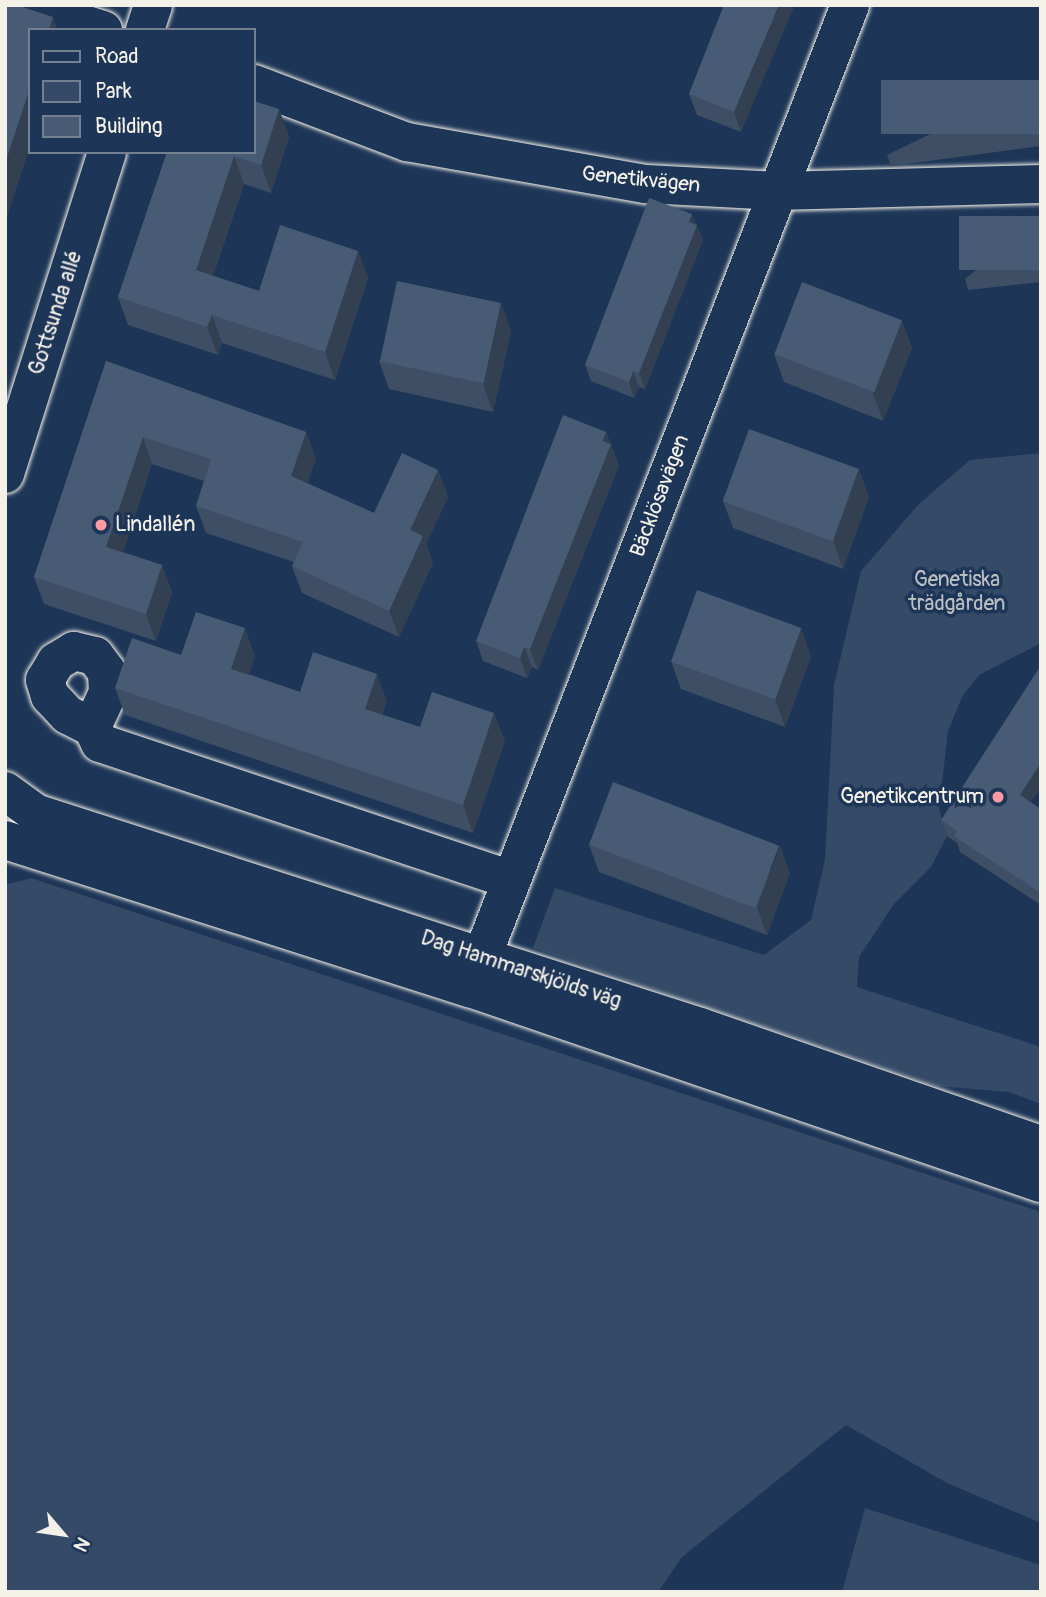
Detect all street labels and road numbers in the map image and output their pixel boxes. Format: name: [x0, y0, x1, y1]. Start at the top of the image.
street label: Genetikvägen: [581, 161, 701, 199]
street label: Gottsunda allé: [24, 248, 88, 378]
street label: Bäcklösavägen: [625, 431, 695, 561]
street label: Dag Hammarskjölds väg: [418, 926, 624, 1014]

